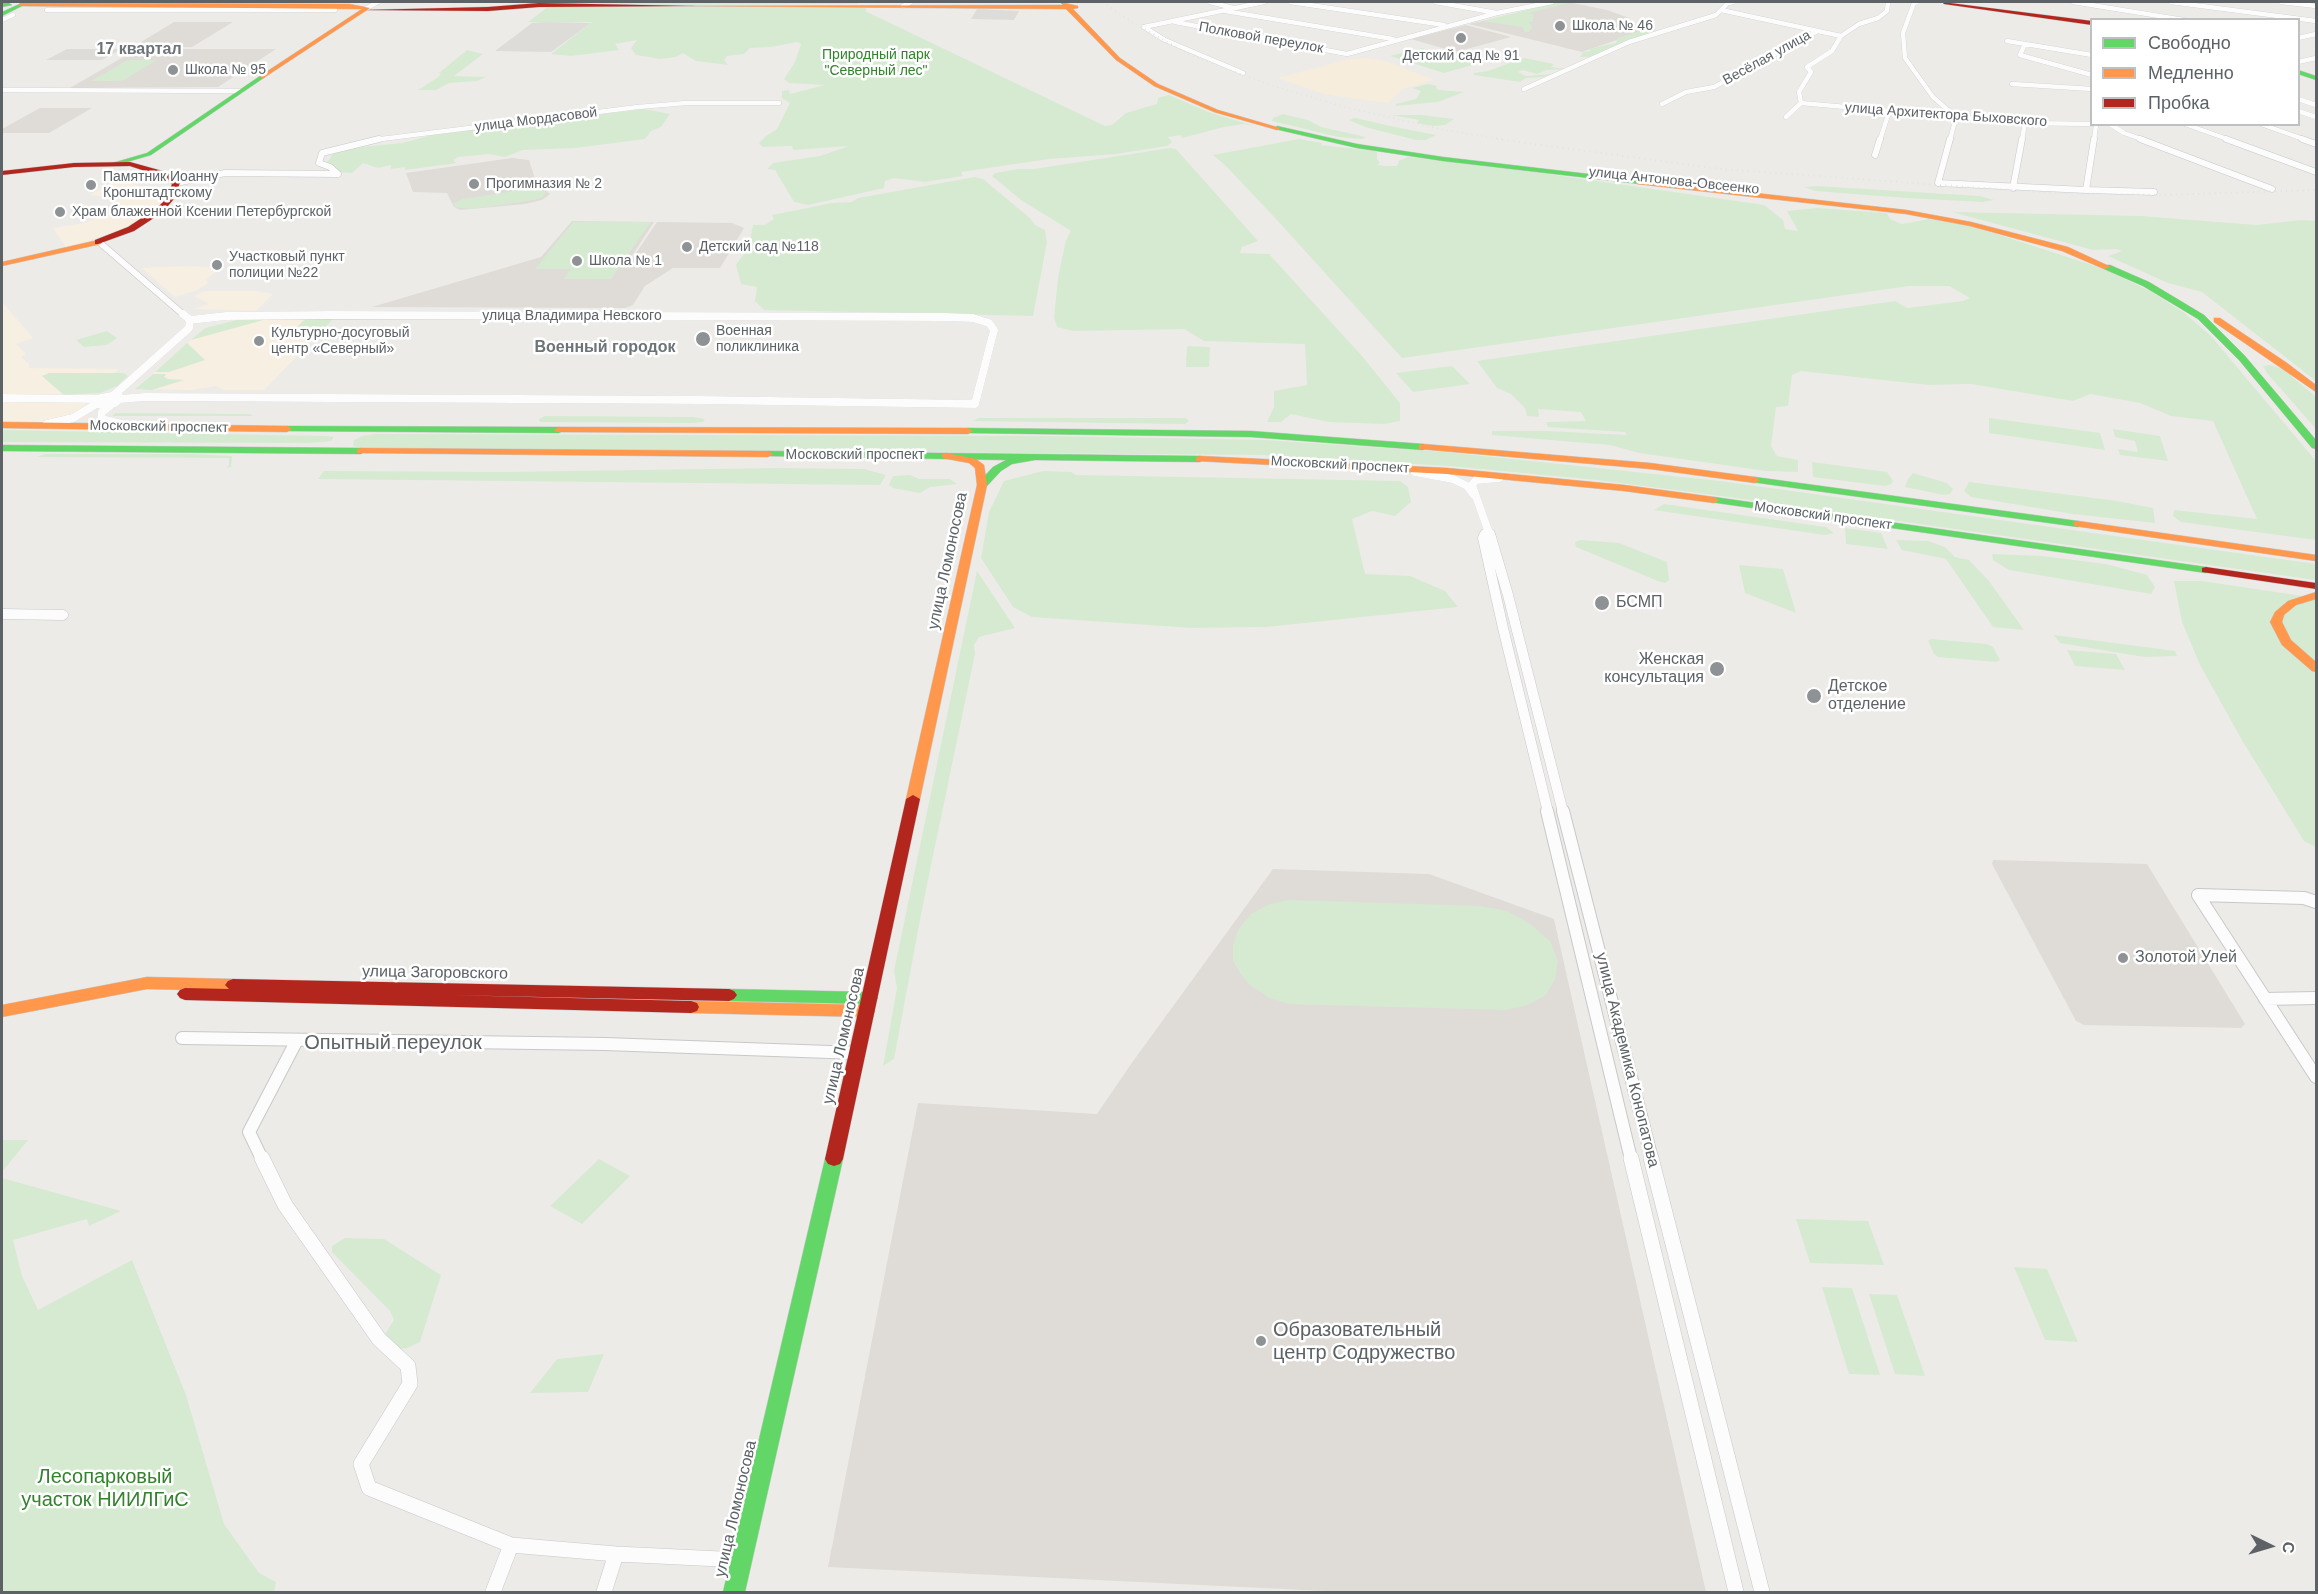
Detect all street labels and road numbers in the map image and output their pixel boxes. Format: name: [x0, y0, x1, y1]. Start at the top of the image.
street label: Полковой переулок: [1197, 19, 1325, 57]
street label: Весёлая улица: [1720, 27, 1814, 89]
street label: улица Архитектора Быховского: [1844, 100, 2048, 130]
street label: улица Мордасовой: [474, 104, 598, 136]
street label: улица Антонова-Овсеенко: [1588, 164, 1760, 198]
street label: улица Владимира Невского: [482, 308, 662, 324]
street label: Московский проспект: [89, 417, 229, 437]
street label: Московский проспект: [786, 447, 924, 463]
street label: Московский проспект: [1270, 453, 1410, 477]
street label: улица Ломоносова: [924, 491, 972, 631]
street label: Московский проспект: [1753, 498, 1893, 534]
street label: улица Академика Конопатова: [1591, 951, 1663, 1169]
street label: улица Загоровского: [362, 962, 508, 984]
street label: улица Ломоносова: [819, 966, 869, 1106]
street label: Опытный переулок: [304, 1031, 482, 1055]
street label: улица Ломоносова: [711, 1439, 761, 1579]

